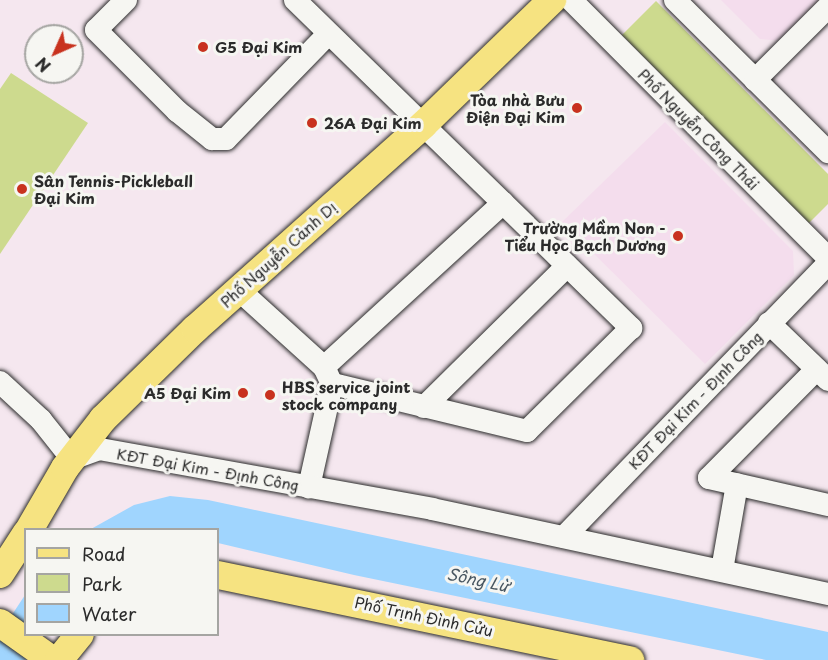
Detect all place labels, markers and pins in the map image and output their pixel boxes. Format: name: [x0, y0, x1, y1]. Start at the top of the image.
place label: G5 Đại Kim: [215, 38, 303, 56]
marker: G5 Đại Kim: [196, 40, 210, 54]
place label: Tòa nhà Bưu Điện Đại Kim: [465, 90, 565, 125]
marker: Tòa nhà Bưu Điện Đại Kim: [570, 101, 584, 115]
place label: 26A Đại Kim: [324, 114, 422, 132]
marker: 26A Đại Kim: [305, 116, 319, 130]
place label: Sân Tennis-Pickleball Đại Kim: [34, 171, 192, 206]
marker: Sân Tennis-Pickleball Đại Kim: [15, 182, 29, 196]
place label: Trường Mầm Non - Tiểu Học Bạch Dương: [503, 218, 666, 253]
marker: Trường Mầm Non - Tiểu Học Bạch Dương: [671, 229, 685, 243]
place label: HBS service joint stock company: [282, 377, 410, 412]
place label: A5 Đại Kim: [144, 384, 231, 402]
marker: A5 Đại Kim: [236, 386, 250, 400]
marker: HBS service joint stock company: [263, 388, 277, 402]

